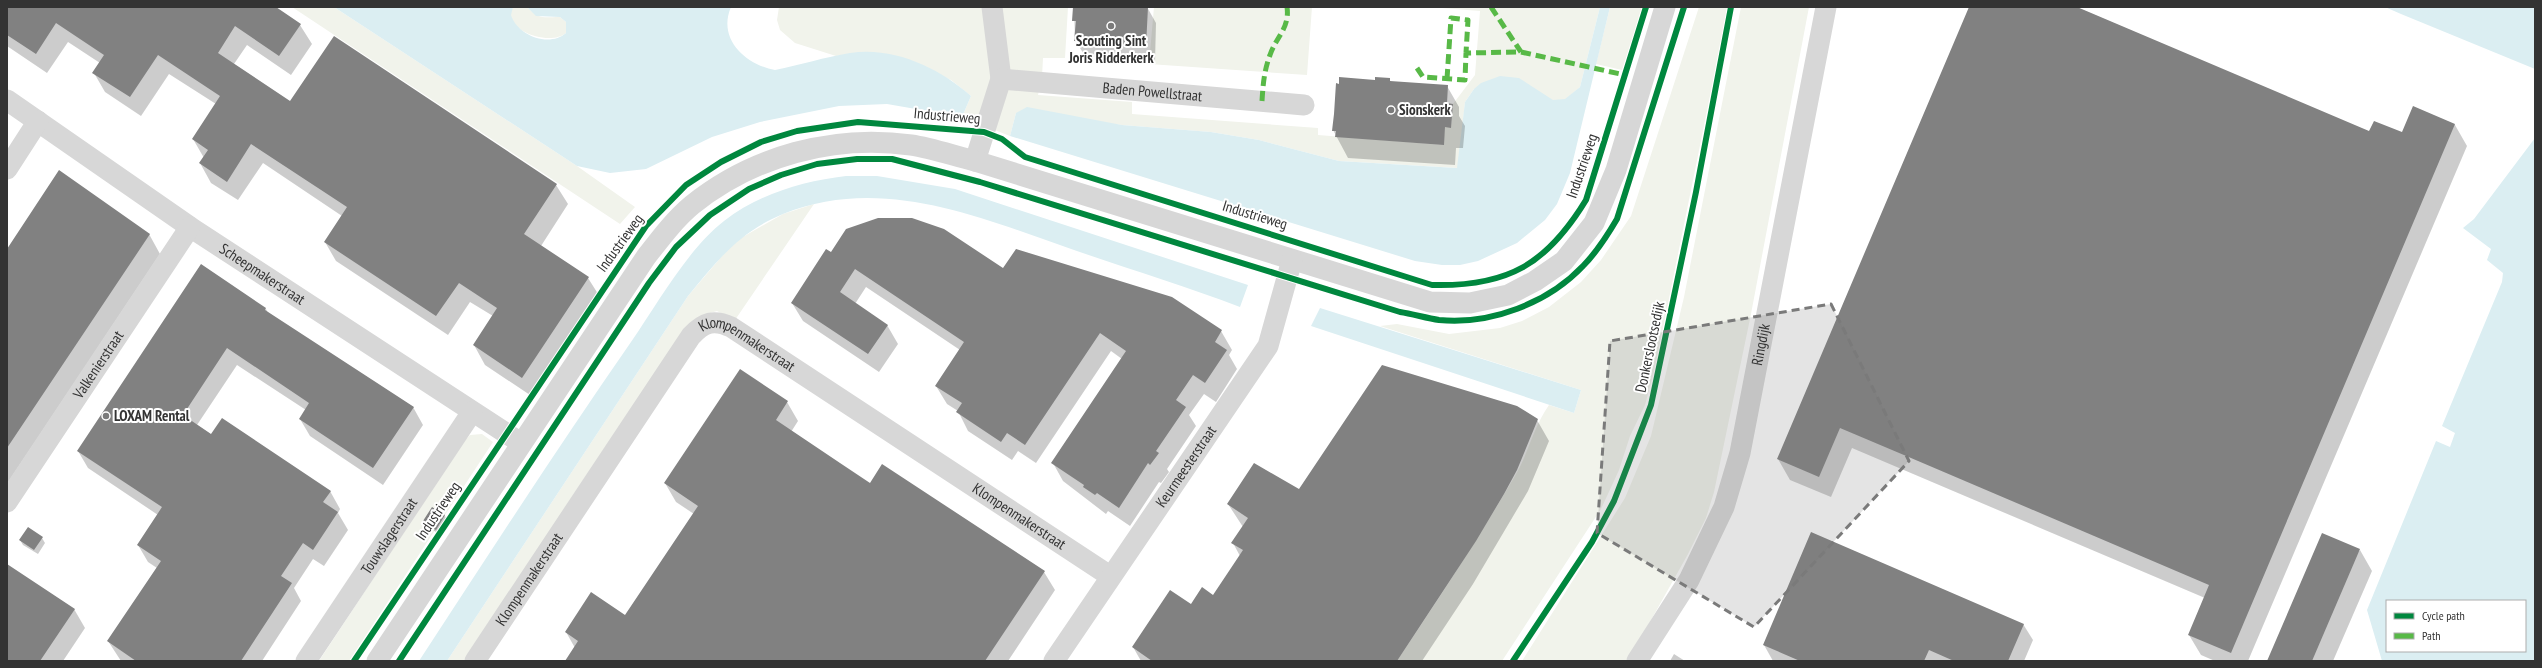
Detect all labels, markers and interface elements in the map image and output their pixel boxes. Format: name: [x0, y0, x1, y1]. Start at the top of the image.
marker: Scouting Sint Joris Ridderkerk: [1106, 21, 1116, 31]
place label: Scouting Sint Joris Ridderkerk: [1067, 31, 1154, 67]
street label: Baden Powellstraat: [1102, 78, 1203, 105]
place label: Sionskerk: [1399, 100, 1451, 119]
street label: Industrieweg: [913, 103, 981, 128]
marker: Sionskerk: [1386, 105, 1396, 115]
street label: Industrieweg: [1562, 131, 1601, 201]
street label: Industrieweg: [1220, 196, 1290, 233]
street label: Industrieweg: [592, 210, 647, 275]
street label: Scheepmakerstraat: [216, 239, 309, 309]
street label: Donkerslootsedijk: [1631, 299, 1668, 394]
street label: Klompenmakerstraat: [695, 312, 799, 376]
street label: Ringdijk: [1747, 322, 1774, 367]
street label: Valkenierstraat: [68, 327, 127, 403]
place label: LOXAM Rental: [114, 406, 190, 425]
marker: LOXAM Rental: [101, 411, 111, 421]
street label: Keurmeesterstraat: [1151, 422, 1220, 511]
street label: Industrieweg: [411, 478, 464, 544]
street label: Klompenmakerstraat: [969, 478, 1070, 553]
street label: Touwslagerstraat: [356, 494, 421, 578]
street label: Klompenmakerstraat: [491, 529, 567, 629]
legend: [2386, 600, 2526, 652]
text: Cycle path: [2422, 608, 2465, 623]
text: Path: [2422, 628, 2440, 643]

